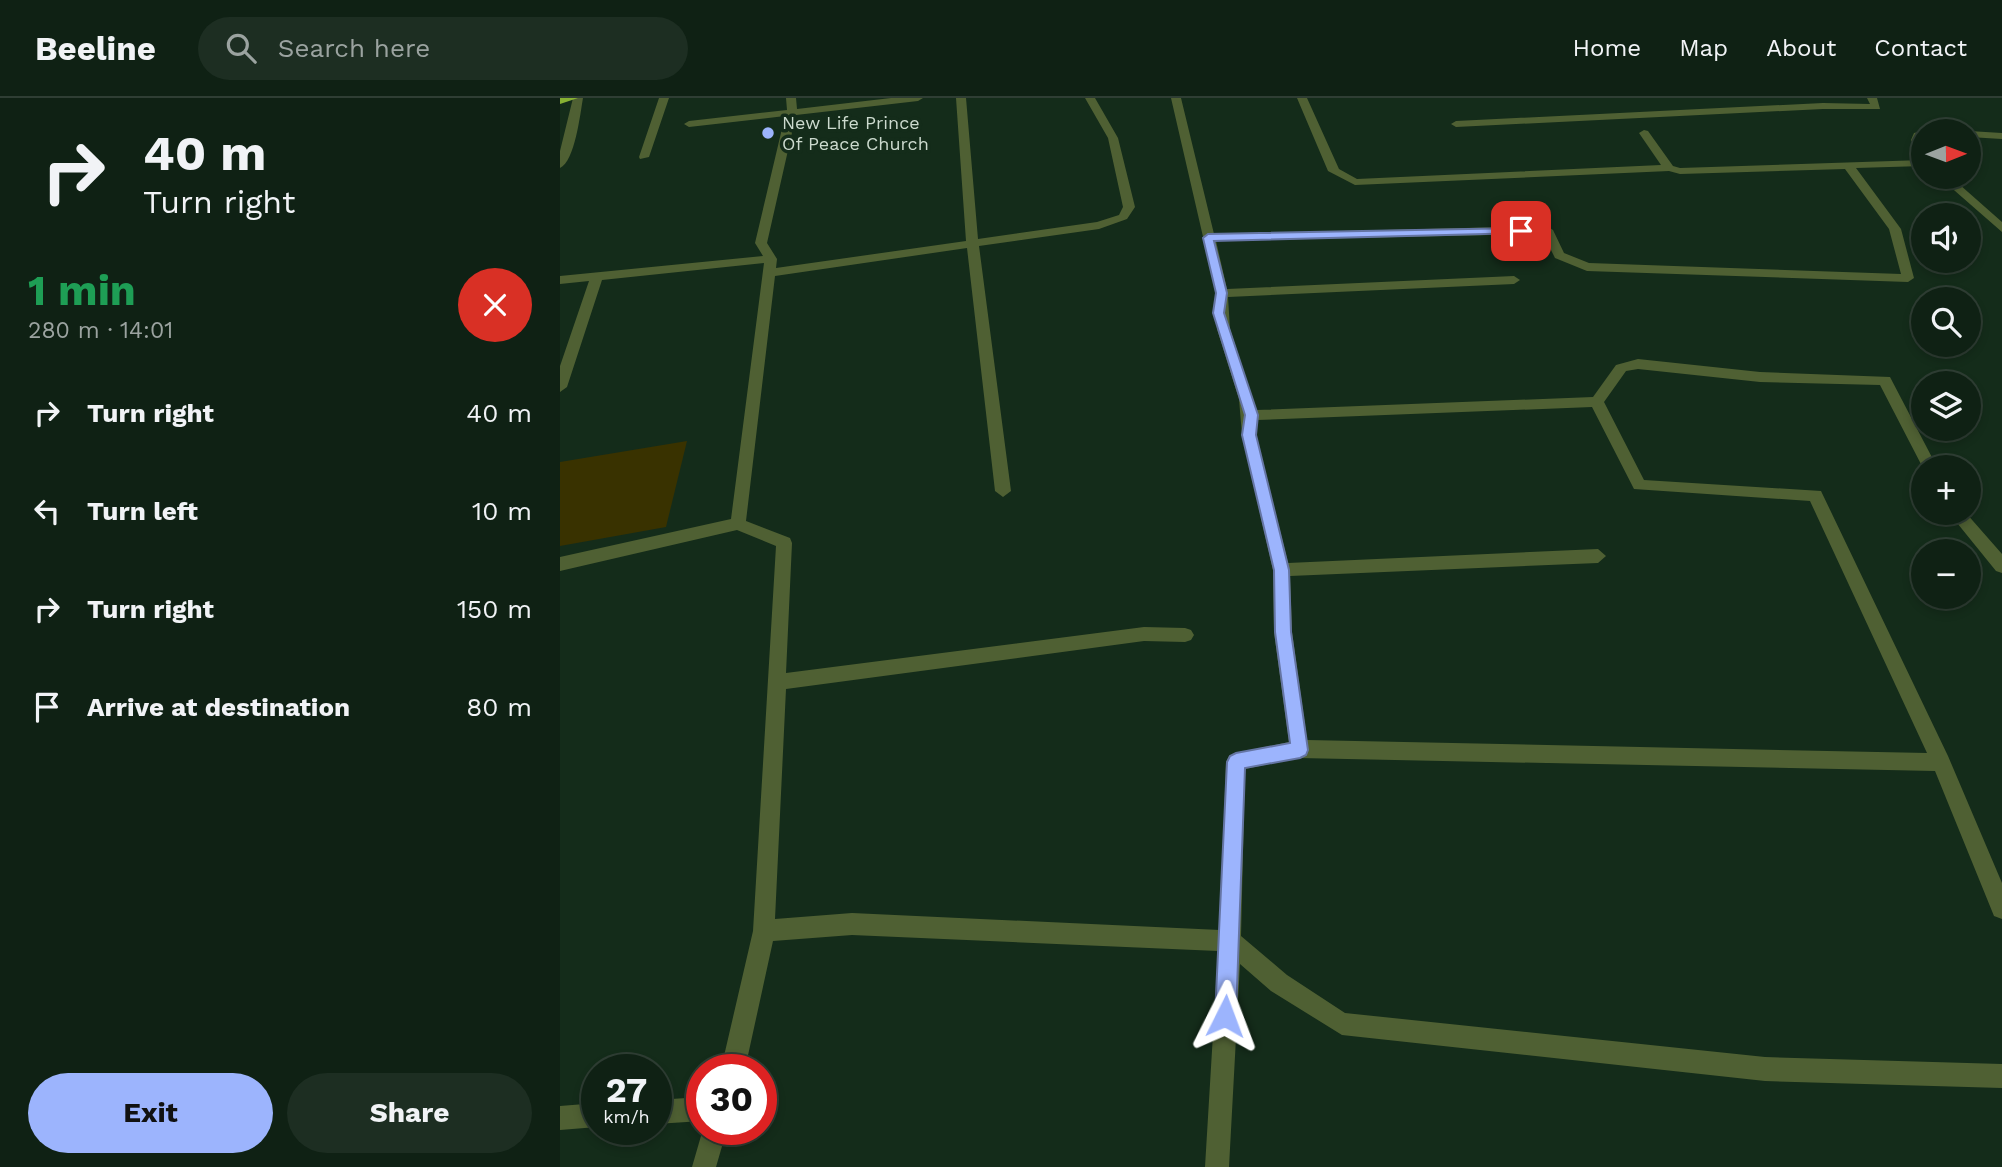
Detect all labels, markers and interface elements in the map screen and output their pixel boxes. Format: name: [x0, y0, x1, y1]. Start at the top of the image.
search box: [198, 17, 688, 80]
text: Beeline: [35, 29, 156, 68]
icon: search: [222, 29, 260, 67]
text: Search here: [278, 33, 430, 63]
text: Home: [1573, 34, 1641, 62]
text: Map: [1679, 34, 1728, 62]
text: About: [1766, 34, 1836, 62]
text: Contact: [1874, 34, 1967, 62]
place label: New Life Prince Of Peace Church: [782, 112, 929, 154]
north arrow: [1911, 119, 1981, 189]
map controls: [1911, 119, 1981, 609]
text: 40 m: [143, 124, 266, 182]
marker: New Life Prince Of Peace Church: [760, 125, 776, 141]
icon: right: [28, 126, 119, 217]
text: Turn right: [143, 183, 295, 221]
pin: [1491, 201, 1551, 261]
button: sound: [1911, 203, 1981, 273]
icon: arrive: [1502, 212, 1540, 250]
text: 1 min: [28, 266, 136, 315]
button: close: [458, 268, 532, 342]
button: search: [1911, 287, 1981, 357]
text: 280 m · 14:01: [28, 317, 173, 344]
button: layers: [1911, 371, 1981, 441]
icon: right: [28, 394, 66, 432]
text: Turn right: [87, 398, 214, 428]
text: 40 m: [466, 398, 532, 428]
button: +: [1911, 455, 1981, 525]
icon: left: [28, 492, 66, 530]
text: Turn left: [87, 496, 198, 526]
text: 10 m: [472, 496, 532, 526]
button: −: [1911, 539, 1981, 609]
icon: right: [28, 590, 66, 628]
text: Turn right: [87, 594, 214, 624]
text: 150 m: [457, 594, 532, 624]
icon: arrive: [28, 688, 66, 726]
text: Arrive at destination: [87, 692, 350, 722]
text: 80 m: [466, 692, 532, 722]
position arrow: [1188, 979, 1262, 1053]
speed limit sign: 30: [686, 1054, 777, 1145]
text: 27: [606, 1069, 647, 1111]
button: Exit: [28, 1073, 273, 1153]
button: Share: [287, 1073, 532, 1153]
text: km/h: [603, 1106, 650, 1127]

